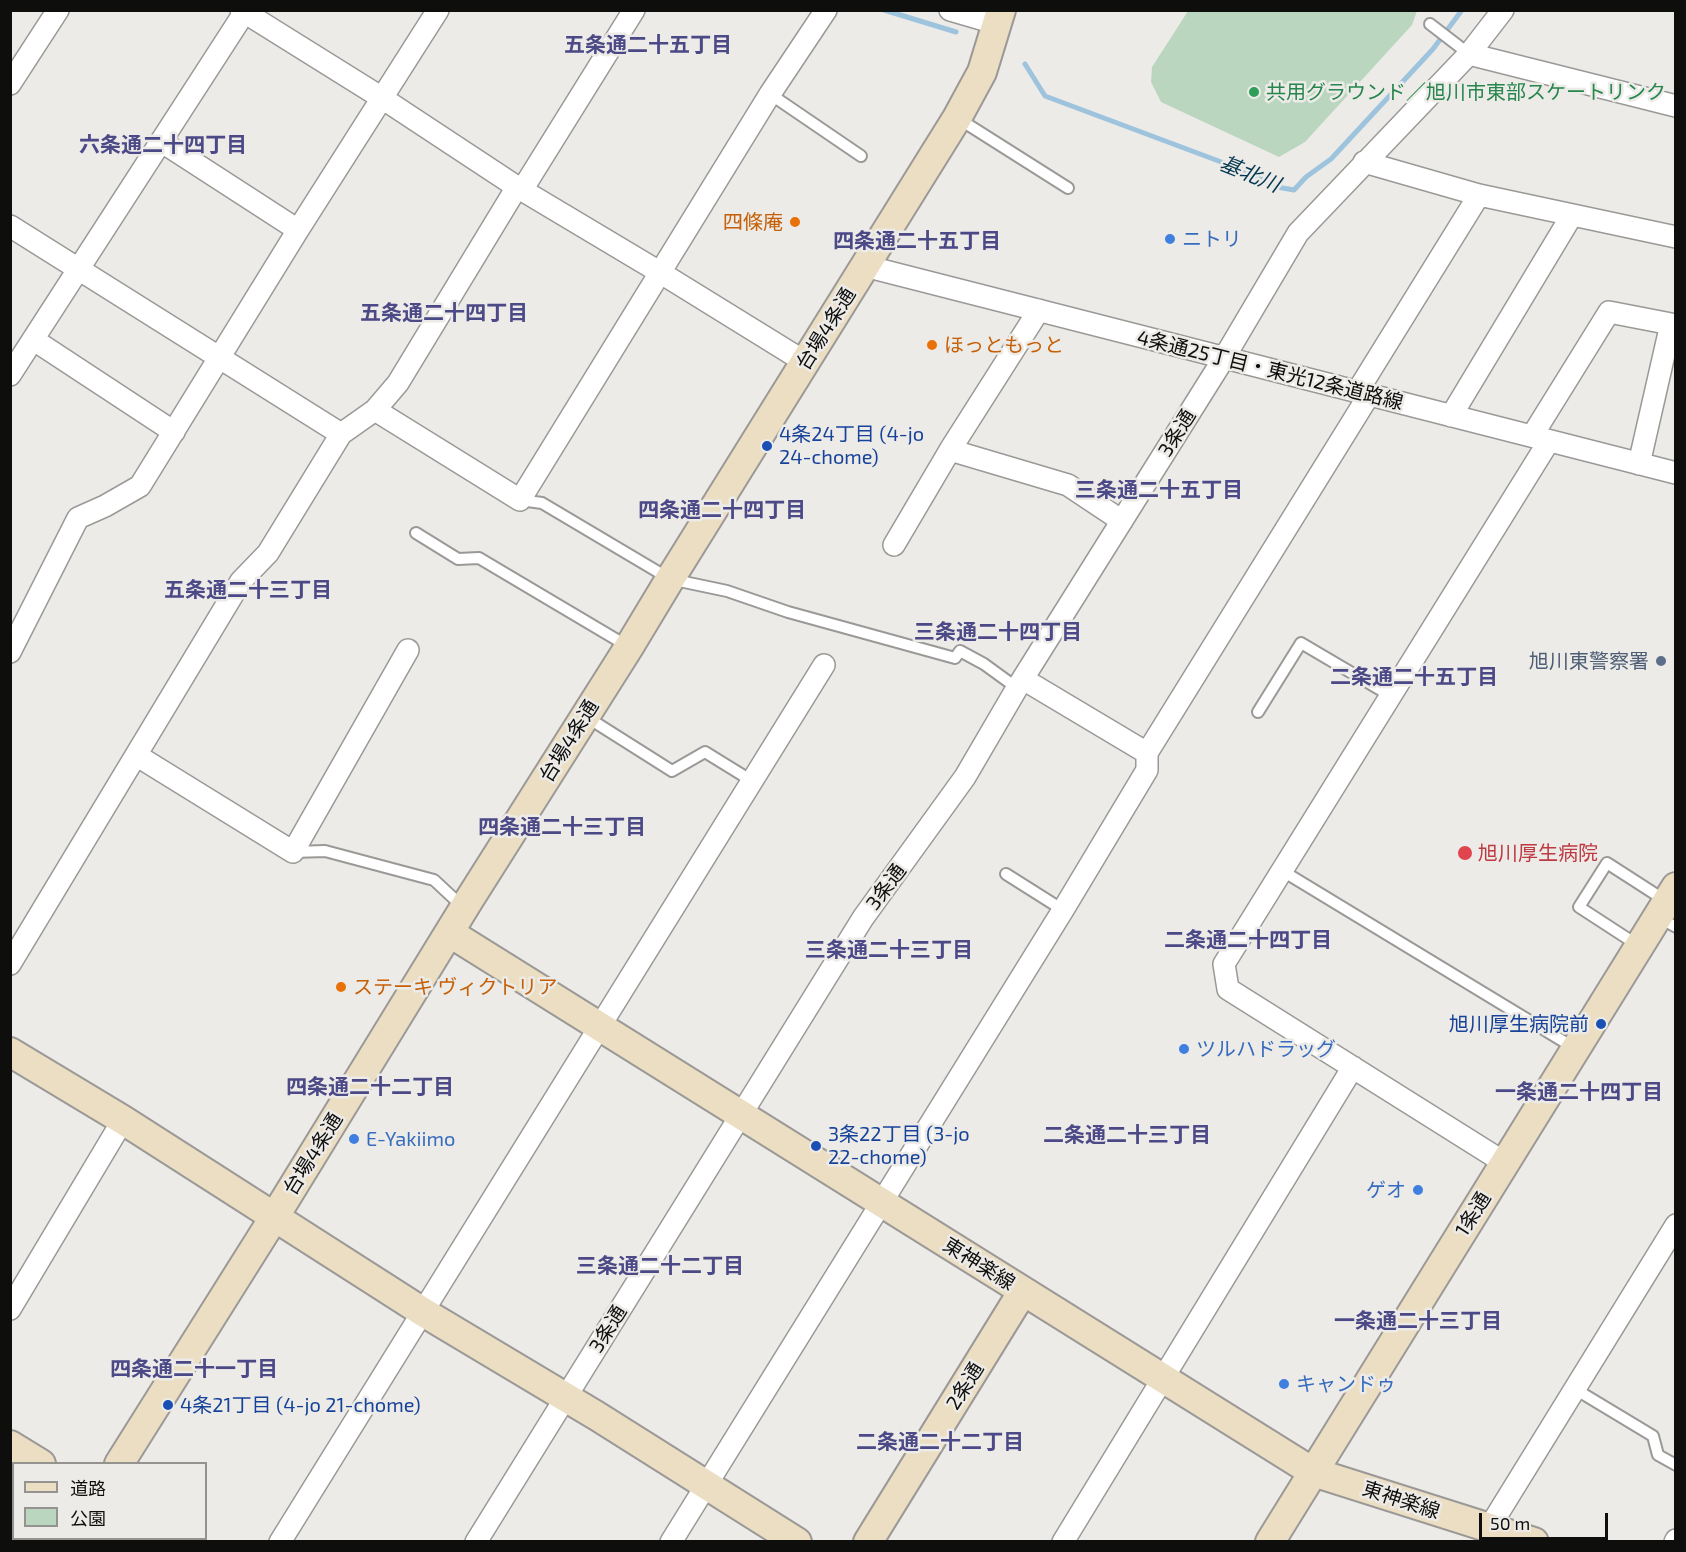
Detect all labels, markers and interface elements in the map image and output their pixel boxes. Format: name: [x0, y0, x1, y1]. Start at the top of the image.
district label: 五条通二十五丁目: [564, 32, 732, 58]
place label: 共用グラウンド／旭川市東部スケートリンク: [1266, 80, 1666, 104]
marker: 共用グラウンド／旭川市東部スケートリンク: [1247, 85, 1261, 99]
district label: 六条通二十四丁目: [79, 132, 247, 158]
water label: 基北川: [1216, 151, 1284, 197]
place label: 四條庵: [723, 210, 783, 234]
marker: 四條庵: [788, 215, 802, 229]
place label: ニトリ: [1182, 227, 1242, 251]
district label: 四条通二十五丁目: [833, 228, 1001, 254]
marker: ニトリ: [1163, 232, 1177, 246]
street label: 台場4条通: [791, 284, 861, 374]
district label: 五条通二十四丁目: [360, 300, 528, 326]
street label: 4条通25丁目・東光12条道路線: [1134, 325, 1406, 415]
place label: ほっともっと: [944, 333, 1064, 357]
marker: ほっともっと: [925, 338, 939, 352]
street label: 3条通: [1153, 405, 1201, 461]
place label: 4条24丁目 (4-jo 24-chome): [779, 422, 924, 469]
marker: 4条24丁目 (4-jo 24-chome): [760, 439, 774, 453]
district label: 三条通二十五丁目: [1075, 477, 1243, 503]
district label: 四条通二十四丁目: [638, 497, 806, 523]
district label: 五条通二十三丁目: [164, 577, 332, 603]
district label: 三条通二十四丁目: [914, 619, 1082, 645]
place label: 旭川東警察署: [1529, 649, 1649, 673]
marker: 旭川東警察署: [1654, 654, 1668, 668]
district label: 二条通二十五丁目: [1330, 664, 1498, 690]
street label: 台場4条通: [534, 696, 604, 786]
district label: 四条通二十三丁目: [478, 814, 646, 840]
place label: 旭川厚生病院: [1478, 841, 1598, 865]
marker: 旭川厚生病院: [1456, 844, 1474, 862]
street label: 3条通: [861, 859, 911, 915]
district label: 二条通二十四丁目: [1164, 927, 1332, 953]
district label: 三条通二十三丁目: [805, 937, 973, 963]
place label: ステーキ ヴィクトリア: [353, 975, 557, 999]
marker: ステーキ ヴィクトリア: [334, 980, 348, 994]
place label: 旭川厚生病院前: [1449, 1012, 1589, 1036]
marker: 旭川厚生病院前: [1594, 1017, 1608, 1031]
place label: ツルハドラッグ: [1196, 1037, 1336, 1061]
marker: ツルハドラッグ: [1177, 1042, 1191, 1056]
district label: 四条通二十二丁目: [286, 1074, 454, 1100]
district label: 一条通二十四丁目: [1495, 1079, 1663, 1105]
street label: 台場4条通: [278, 1109, 348, 1199]
place label: 3条22丁目 (3-jo 22-chome): [828, 1122, 970, 1169]
district label: 二条通二十三丁目: [1043, 1122, 1211, 1148]
place label: E-Yakiimo: [366, 1127, 455, 1151]
marker: E-Yakiimo: [347, 1132, 361, 1146]
marker: 3条22丁目 (3-jo 22-chome): [809, 1139, 823, 1153]
place label: ゲオ: [1366, 1178, 1406, 1202]
marker: ゲオ: [1411, 1183, 1425, 1197]
street label: 1条通: [1450, 1187, 1496, 1241]
street label: 東神楽線: [939, 1233, 1019, 1295]
district label: 三条通二十二丁目: [576, 1253, 744, 1279]
street label: 3条通: [584, 1301, 632, 1357]
district label: 一条通二十三丁目: [1334, 1308, 1502, 1334]
district label: 四条通二十一丁目: [110, 1356, 278, 1382]
street label: 2条通: [941, 1358, 989, 1414]
place label: キャンドゥ: [1296, 1372, 1396, 1396]
marker: キャンドゥ: [1277, 1377, 1291, 1391]
place label: 4条21丁目 (4-jo 21-chome): [180, 1393, 421, 1417]
marker: 4条21丁目 (4-jo 21-chome): [161, 1398, 175, 1412]
district label: 二条通二十二丁目: [856, 1429, 1024, 1455]
legend: [12, 1462, 207, 1540]
street label: 東神楽線: [1359, 1476, 1443, 1524]
text: 道路: [70, 1477, 106, 1499]
scale bar: [1482, 1501, 1611, 1539]
text: 公園: [70, 1507, 106, 1529]
text: 50 m: [1490, 1512, 1530, 1534]

